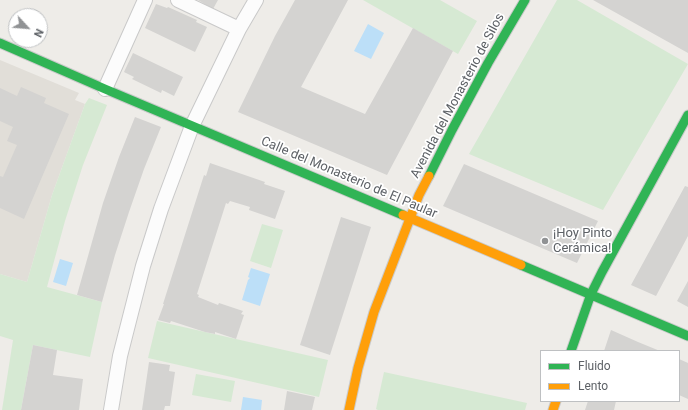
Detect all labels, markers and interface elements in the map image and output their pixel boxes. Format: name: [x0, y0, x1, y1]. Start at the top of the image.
north arrow: [8, 8, 48, 48]
street label: Avenida del Monasterio de Silos: [408, 11, 508, 181]
text: N: [31, 27, 46, 39]
street label: Calle del Monasterio de El Paular: [259, 134, 439, 222]
place label: ¡Hoy Pinto Cerámica!: [553, 226, 612, 257]
marker: ¡Hoy Pinto Cerámica!: [540, 236, 550, 246]
legend: [540, 350, 680, 402]
text: Fluido: [578, 359, 611, 373]
text: Lento: [578, 379, 608, 393]

